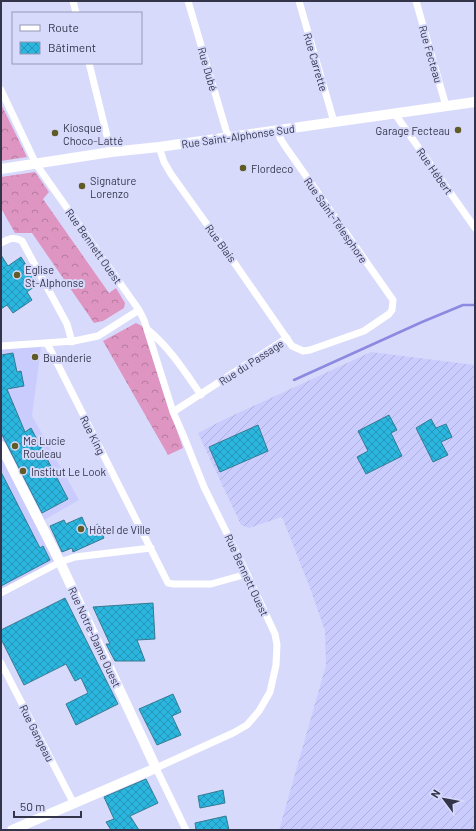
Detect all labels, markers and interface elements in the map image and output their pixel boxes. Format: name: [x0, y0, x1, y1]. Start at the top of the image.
legend: [12, 12, 142, 64]
text: Route: [48, 20, 79, 34]
street label: Rue Fecteau: [417, 24, 445, 84]
street label: Rue Carrette: [301, 31, 331, 93]
text: Bâtiment: [48, 40, 96, 54]
street label: Rue Dubé: [196, 46, 220, 93]
place label: Kiosque Choco-Latté: [63, 121, 123, 147]
street label: Rue Saint-Alphonse Sud: [180, 122, 296, 150]
place label: Garage Fecteau: [376, 124, 450, 137]
marker: Garage Fecteau: [453, 125, 463, 135]
marker: Kiosque Choco-Latté: [50, 128, 60, 138]
street label: Rue Hébert: [414, 145, 456, 197]
place label: Flordeco: [251, 162, 293, 175]
marker: Flordeco: [238, 163, 248, 173]
place label: Signature Lorenzo: [90, 174, 136, 200]
street label: Rue Saint-Télesphore: [302, 175, 371, 265]
marker: Signature Lorenzo: [77, 181, 87, 191]
street label: Rue Bennett Ouest: [63, 206, 125, 286]
street label: Rue Blais: [203, 221, 239, 265]
place label: Eglise St-Alphonse: [25, 263, 84, 289]
marker: Eglise St-Alphonse: [12, 270, 22, 280]
street label: Rue du Passage: [216, 336, 286, 388]
place label: Buanderie: [43, 351, 92, 364]
marker: Buanderie: [30, 352, 40, 362]
street label: Rue King: [78, 413, 108, 457]
place label: Me Lucie Rouleau: [23, 434, 66, 460]
marker: Me Lucie Rouleau: [10, 441, 20, 451]
place label: Institut Le Look: [31, 465, 107, 478]
marker: Institut Le Look: [18, 466, 28, 476]
place label: Hôtel de Ville: [89, 523, 151, 536]
marker: Hôtel de Ville: [76, 524, 86, 534]
street label: Rue Bennett Ouest: [222, 532, 272, 618]
street label: Rue Notre-Dame Ouest: [66, 585, 124, 689]
street label: Rue Gangeau: [17, 702, 57, 764]
north arrow: [424, 779, 464, 819]
text: N: [428, 787, 443, 800]
scale bar: [14, 793, 81, 819]
text: 50 m: [20, 799, 45, 813]

